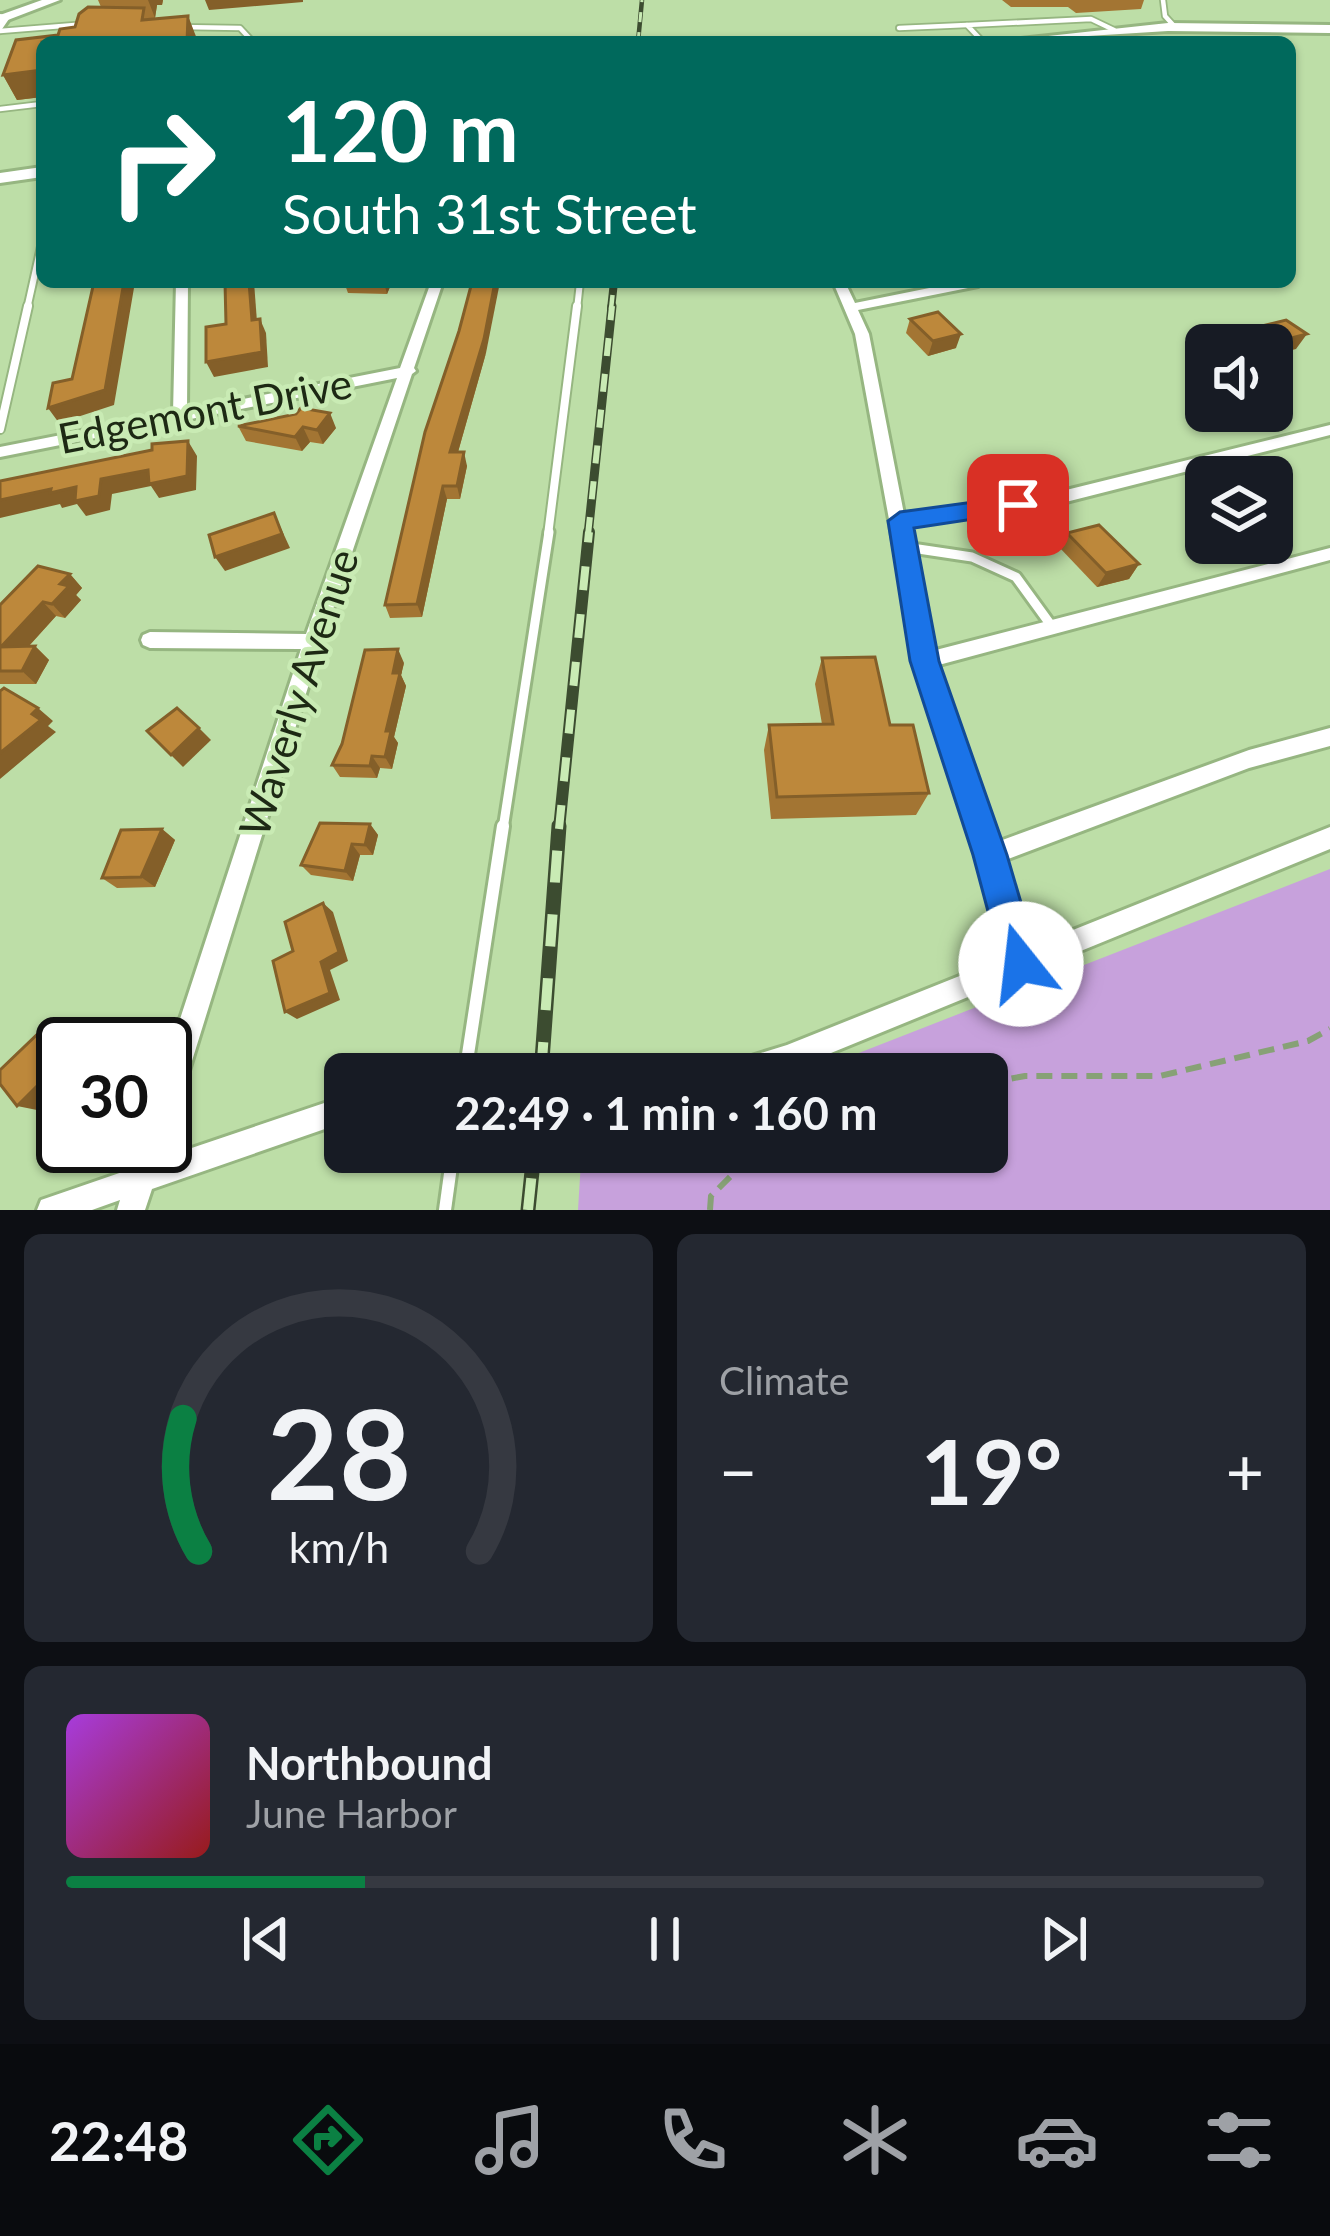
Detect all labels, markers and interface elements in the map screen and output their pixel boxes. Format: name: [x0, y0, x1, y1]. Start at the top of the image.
text: 120 m: [282, 79, 519, 180]
icon: right: [84, 84, 240, 240]
text: South 31st Street: [282, 181, 697, 246]
map controls: [1185, 324, 1293, 564]
button: sound: [1185, 324, 1293, 432]
street label: Edgemont Drive: [54, 357, 356, 463]
pin: [967, 454, 1069, 556]
button: layers: [1185, 456, 1293, 564]
icon: arrive: [985, 472, 1051, 538]
street label: Waverly Avenue: [228, 543, 368, 843]
position arrow: [958, 901, 1084, 1027]
speed limit sign: 30: [36, 1017, 192, 1173]
text: 22:49 · 1 min · 160 m: [455, 1086, 877, 1140]
text: Climate: [719, 1357, 849, 1403]
text: 28: [266, 1377, 411, 1527]
text: 19°: [921, 1416, 1062, 1524]
text: −: [719, 1431, 757, 1510]
text: +: [1226, 1431, 1264, 1510]
text: km/h: [288, 1521, 389, 1572]
text: Northbound: [246, 1736, 492, 1790]
text: June Harbor: [246, 1790, 457, 1836]
icon: previous: [233, 1906, 299, 1972]
icon: pause: [632, 1906, 698, 1972]
icon: next: [1031, 1906, 1097, 1972]
icon: directions: [286, 2098, 370, 2182]
icon: music: [468, 2098, 552, 2182]
icon: phone: [651, 2098, 735, 2182]
icon: climate: [833, 2098, 917, 2182]
icon: car: [1015, 2098, 1099, 2182]
icon: filters: [1197, 2098, 1281, 2182]
text: 22:48: [49, 2108, 188, 2173]

